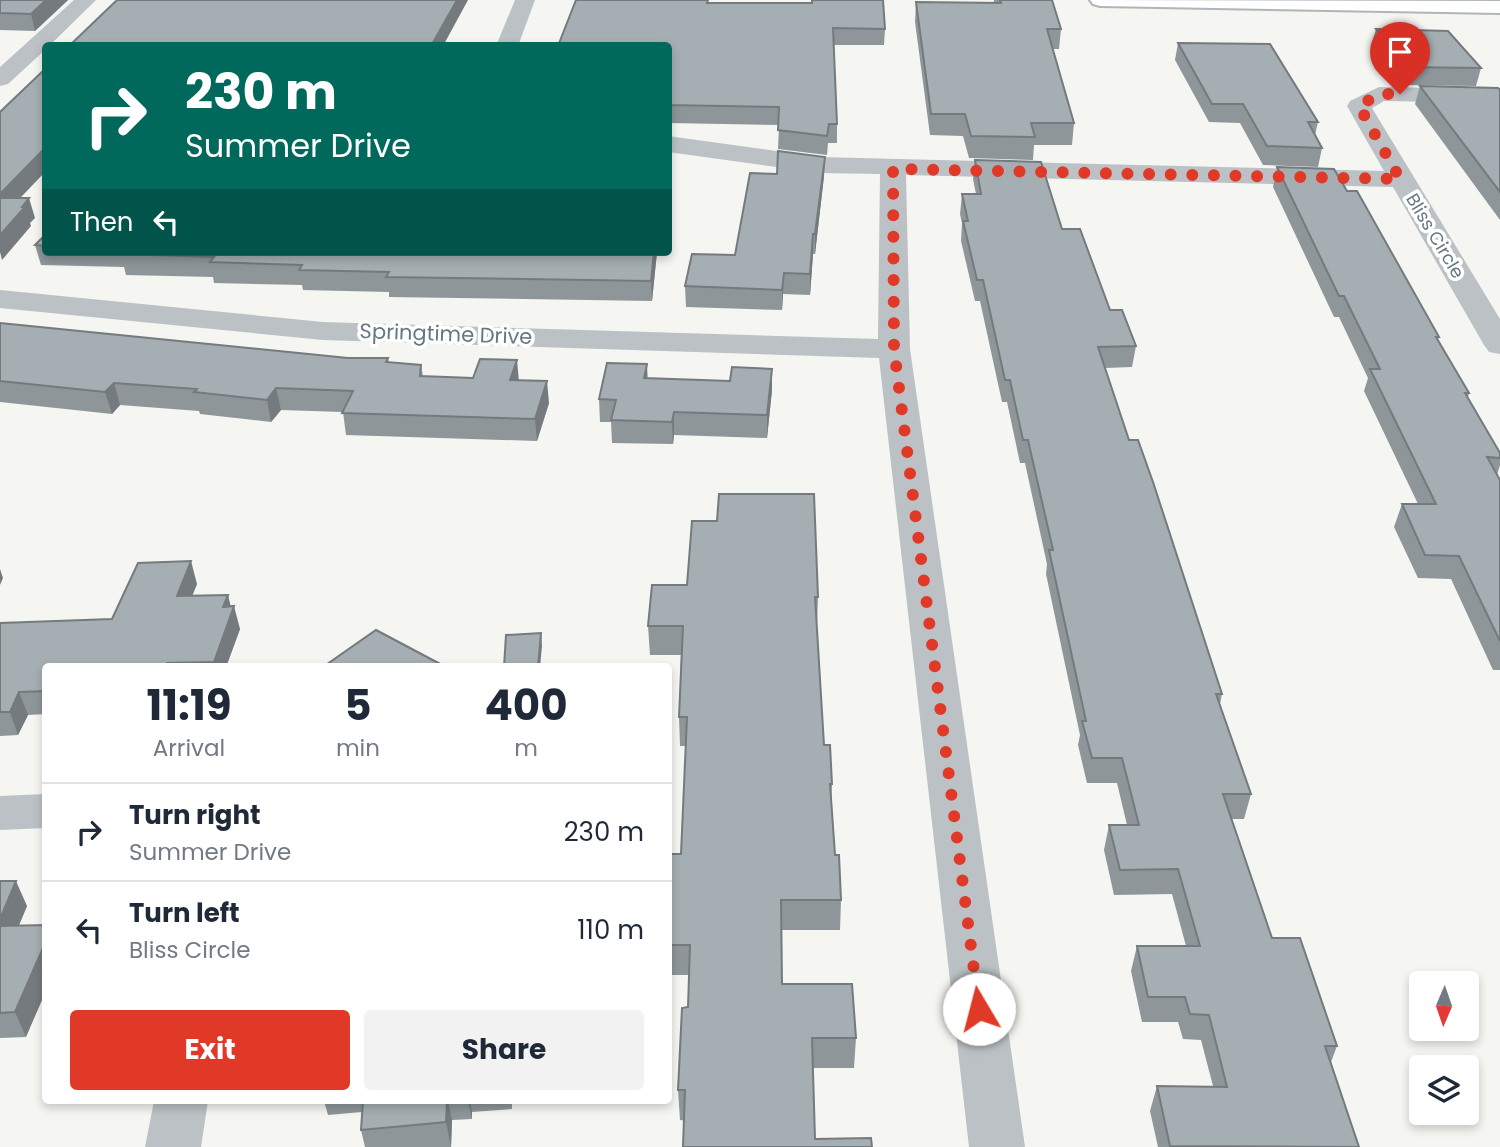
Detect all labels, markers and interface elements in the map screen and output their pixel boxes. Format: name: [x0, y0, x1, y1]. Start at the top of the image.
pin: [1370, 22, 1430, 94]
icon: arrive: [1381, 33, 1419, 71]
text: 230 m: [185, 58, 337, 126]
icon: right: [70, 70, 161, 161]
text: Summer Drive: [185, 123, 411, 168]
street label: Bliss Circle: [1400, 189, 1471, 283]
icon: left: [147, 203, 185, 241]
text: Then: [70, 204, 133, 240]
street label: Springtime Drive: [359, 316, 533, 351]
text: 11:19: [146, 676, 232, 735]
text: 5: [344, 676, 372, 735]
text: 400: [484, 676, 568, 735]
text: Arrival: [153, 732, 225, 764]
text: min: [336, 732, 380, 764]
text: m: [514, 732, 538, 764]
text: Turn right: [129, 797, 261, 833]
icon: right: [70, 813, 108, 851]
text: 230 m: [564, 814, 644, 850]
text: Summer Drive: [129, 836, 291, 868]
text: Turn left: [129, 895, 240, 931]
icon: left: [70, 911, 108, 949]
text: 110 m: [577, 912, 644, 948]
text: Bliss Circle: [129, 934, 250, 966]
north arrow: [1409, 971, 1479, 1041]
map controls: [1409, 971, 1479, 1125]
position arrow: [942, 972, 1016, 1046]
button: Exit: [70, 1010, 350, 1090]
button: Share: [364, 1010, 644, 1090]
button: layers: [1409, 1055, 1479, 1125]

